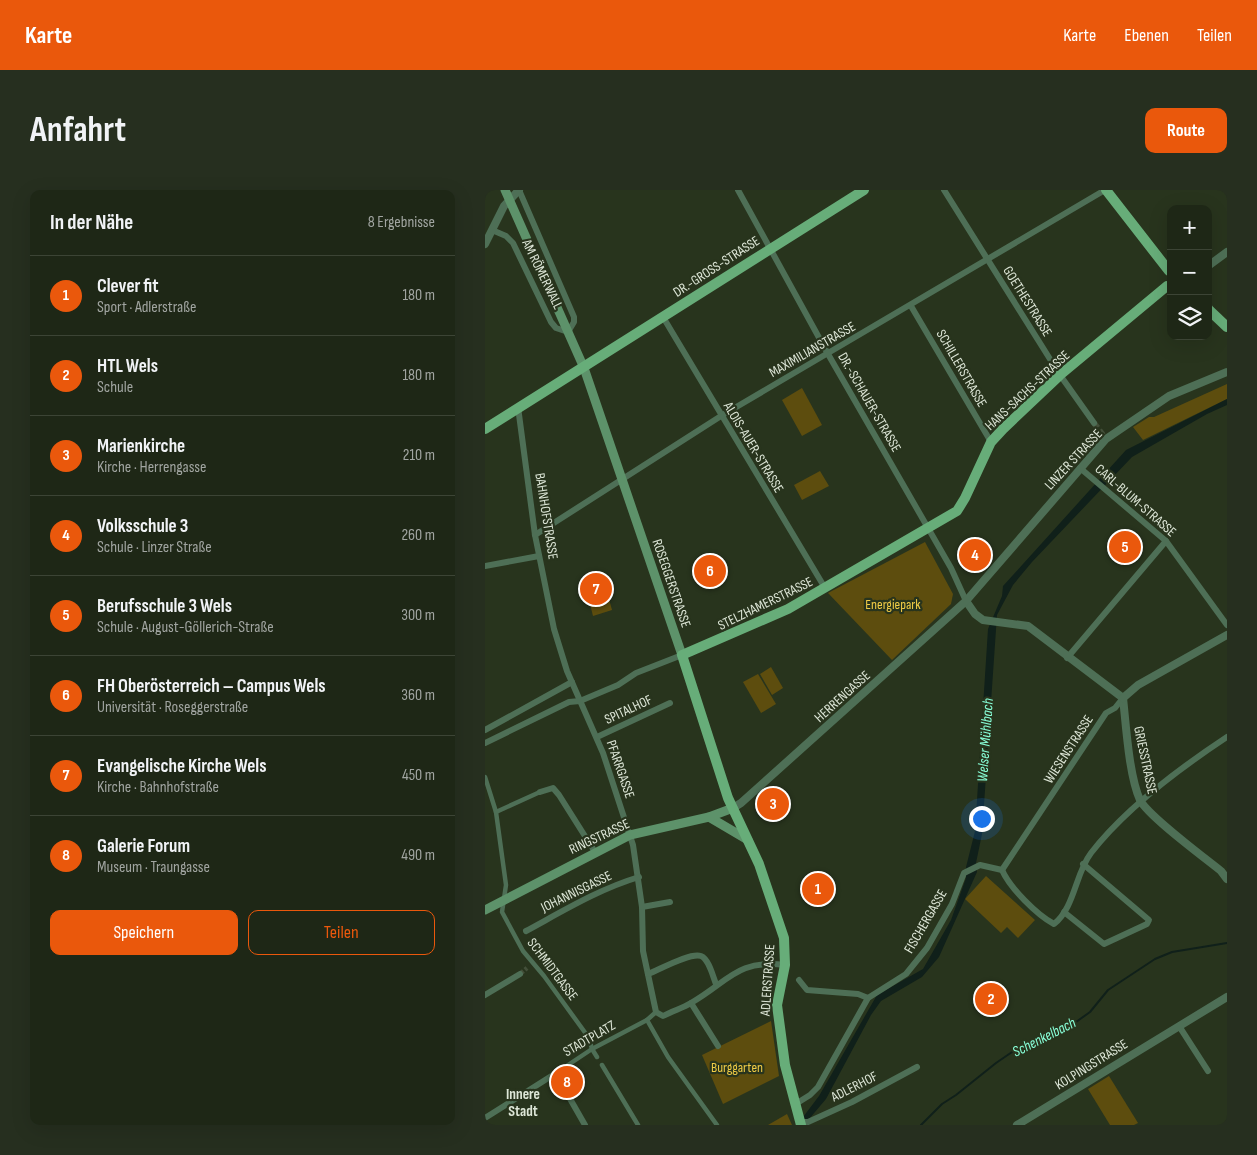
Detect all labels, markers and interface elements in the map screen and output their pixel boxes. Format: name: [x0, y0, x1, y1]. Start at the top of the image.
text: Karte: [25, 21, 72, 50]
text: Karte: [1063, 25, 1096, 46]
text: Ebenen: [1124, 25, 1169, 46]
text: Teilen: [1197, 25, 1232, 46]
button: Route: [1145, 108, 1227, 153]
text: Anfahrt: [30, 109, 126, 152]
map controls: [1167, 205, 1212, 340]
button: +: [1167, 205, 1212, 250]
text: In der Nähe: [50, 210, 133, 235]
text: 8 Ergebnisse: [368, 213, 435, 232]
street label: DR.-GROSS-STRASSE: [670, 232, 763, 301]
street label: AM RÖMERWALL: [518, 236, 567, 312]
button: −: [1167, 250, 1212, 295]
street label: GOETHESTRASSE: [999, 263, 1056, 340]
text: Clever fit: [97, 275, 158, 298]
text: 1: [63, 286, 69, 305]
text: 180 m: [402, 286, 435, 305]
button: layers: [1167, 295, 1212, 340]
text: Sport · Adlerstraße: [97, 298, 196, 317]
street label: MAXIMILIANSTRASSE: [766, 318, 859, 381]
street label: SCHILLERSTRASSE: [933, 326, 991, 410]
street label: HANS-SACHS-STRASSE: [981, 347, 1073, 434]
street label: DR.-SCHAUER-STRASSE: [834, 349, 905, 455]
text: HTL Wels: [97, 355, 158, 378]
text: 2: [62, 366, 70, 385]
text: 180 m: [402, 366, 435, 385]
text: Schule: [97, 378, 133, 397]
street label: ALOIS-AUER-STRASSE: [719, 398, 787, 496]
street label: LINZER STRASSE: [1041, 425, 1106, 493]
text: Marienkirche: [97, 435, 185, 458]
text: 3: [62, 446, 70, 465]
text: 210 m: [403, 446, 435, 465]
text: Kirche · Herrengasse: [97, 458, 206, 477]
street label: CARL-BLUM-STRASSE: [1092, 461, 1180, 540]
street label: BAHNHOFSTRASSE: [531, 472, 562, 561]
text: Volksschule 3: [97, 515, 188, 538]
text: 4: [62, 526, 70, 545]
text: 260 m: [401, 526, 435, 545]
pin: 5: [1109, 528, 1141, 566]
pin: 4: [959, 536, 991, 574]
street label: ROSEGGERSTRASSE: [648, 537, 695, 630]
text: Schule · Linzer Straße: [97, 538, 212, 557]
pin: 6: [694, 552, 726, 590]
pin: 7: [580, 570, 612, 608]
street label: STELZHAMERSTRASSE: [715, 573, 816, 634]
text: Berufsschule 3 Wels: [97, 595, 232, 618]
park label: Energiepark: [865, 596, 921, 613]
text: 5: [62, 606, 70, 625]
text: 300 m: [401, 606, 435, 625]
text: Schule · August-Göllerich-Straße: [97, 618, 274, 637]
street label: HERRENGASSE: [811, 667, 874, 726]
text: FH Oberösterreich – Campus Wels: [97, 675, 326, 698]
text: 6: [62, 686, 70, 705]
text: 360 m: [401, 686, 435, 705]
street label: SPITALHOF: [602, 691, 655, 728]
text: Universität · Roseggerstraße: [97, 698, 248, 717]
water label: Welser Mühlbach: [973, 698, 998, 782]
street label: WIESENSTRASSE: [1040, 712, 1097, 787]
street label: GRIESSTRASSE: [1130, 724, 1161, 796]
street label: PFARRGASSE: [603, 738, 638, 801]
text: Evangelische Kirche Wels: [97, 755, 267, 778]
text: 7: [63, 766, 69, 785]
text: 450 m: [402, 766, 435, 785]
text: Kirche · Bahnhofstraße: [97, 778, 219, 797]
pin: 3: [757, 785, 789, 823]
your location: [969, 806, 995, 832]
street label: RINGSTRASSE: [566, 815, 632, 858]
text: Galerie Forum: [97, 835, 190, 858]
text: 8: [62, 846, 70, 865]
text: 490 m: [401, 846, 435, 865]
text: Museum · Traungasse: [97, 858, 210, 877]
street label: JOHANNISGASSE: [537, 867, 615, 916]
pin: 1: [802, 870, 834, 908]
street label: FISCHERGASSE: [900, 886, 951, 956]
button: Speichern: [50, 910, 238, 955]
button: Teilen: [248, 910, 435, 955]
street label: SCHMIDTGASSE: [524, 935, 582, 1004]
street label: ADLERSTRASSE: [756, 943, 778, 1017]
pin: 2: [975, 980, 1007, 1018]
water label: Schenkelbach: [1009, 1013, 1079, 1062]
street label: STADTPLATZ: [560, 1017, 619, 1060]
street label: KOLPINGSTRASSE: [1052, 1035, 1131, 1093]
park label: Burggarten: [711, 1059, 763, 1076]
pin: 8: [551, 1063, 583, 1101]
street label: ADLERHOF: [827, 1067, 881, 1106]
district label: Innere Stadt: [506, 1085, 540, 1121]

